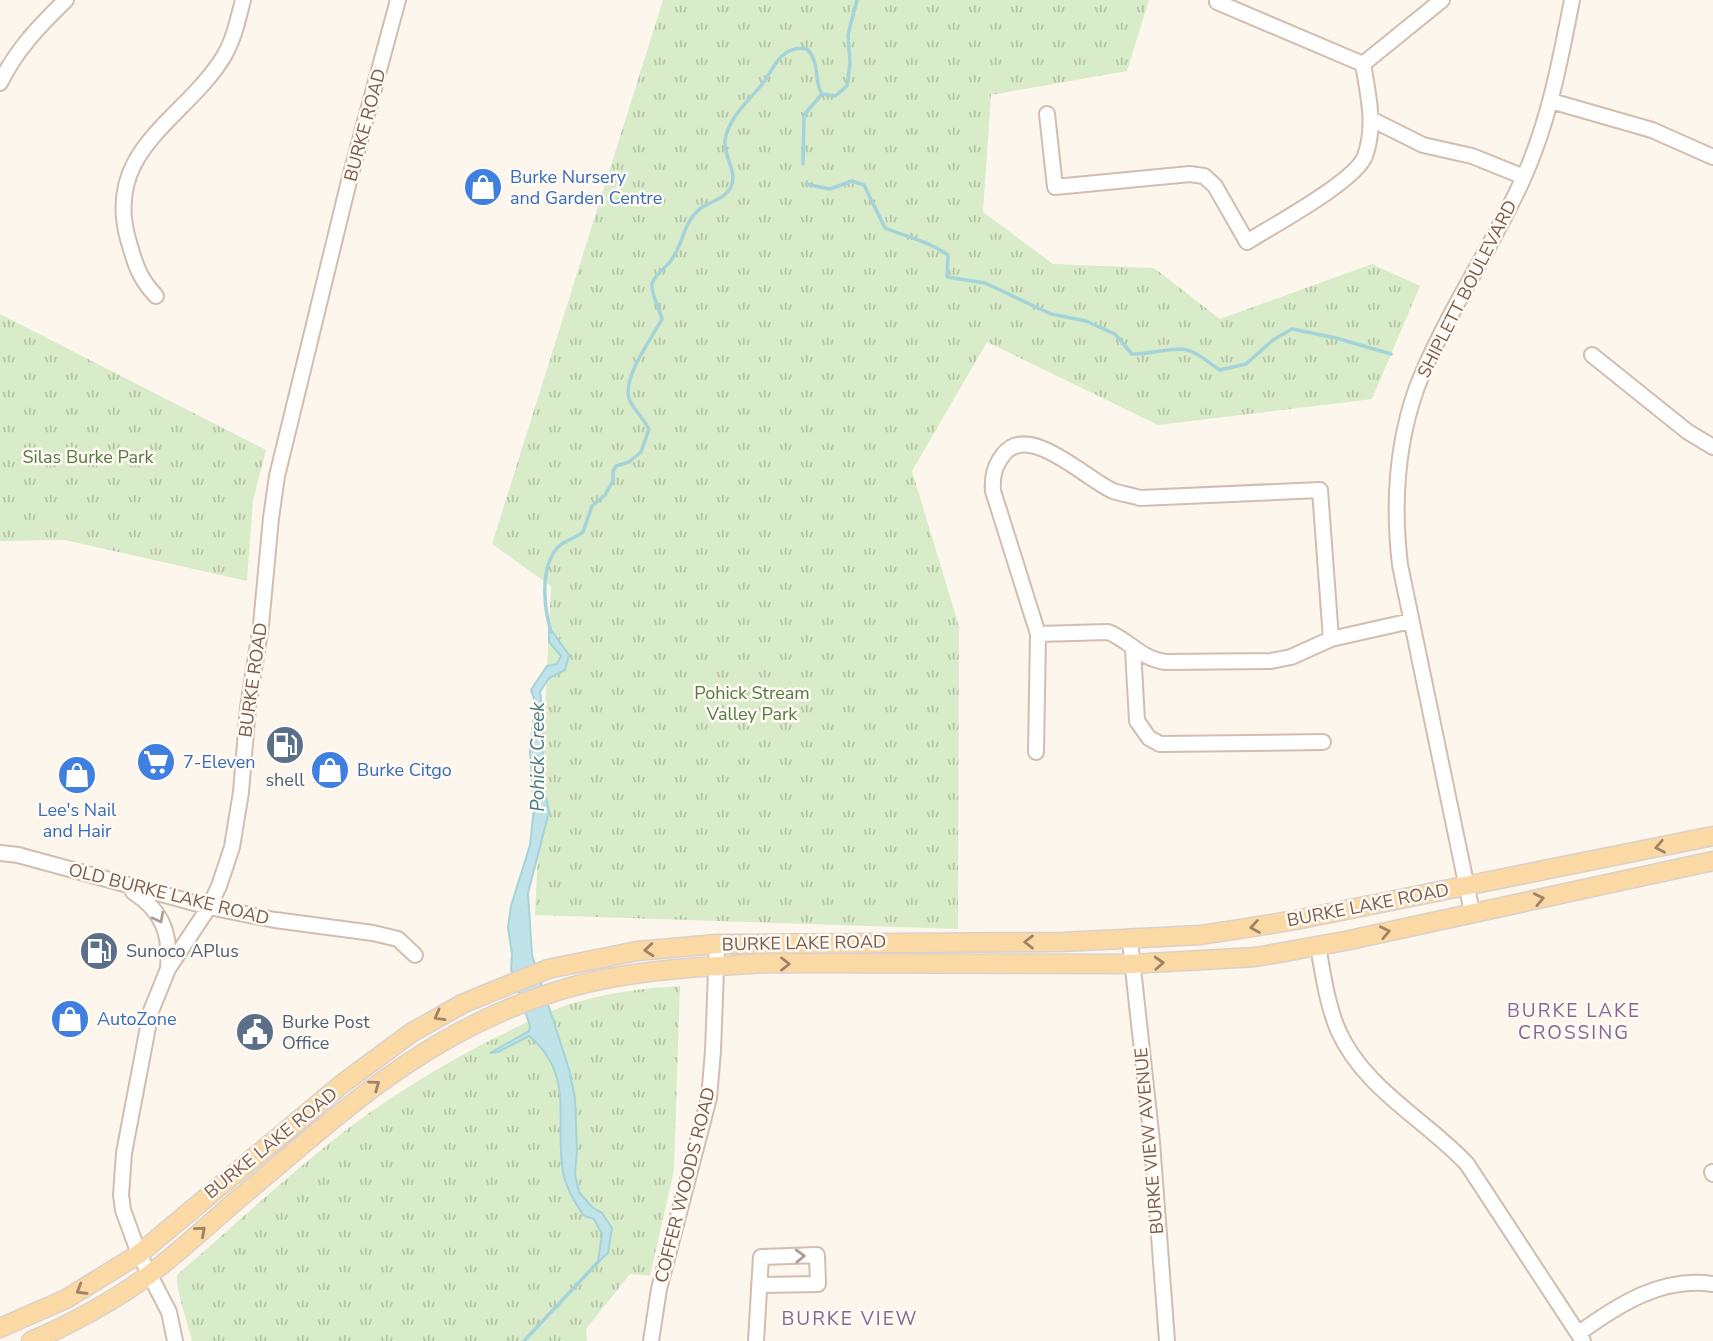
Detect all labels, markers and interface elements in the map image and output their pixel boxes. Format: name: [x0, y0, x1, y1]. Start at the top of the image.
street label: BURKE ROAD: [338, 66, 392, 184]
place label: Burke Nursery and Garden Centre: [510, 165, 662, 210]
shop icon: Burke Nursery and Garden Centre: [462, 166, 504, 208]
street label: SHIPLETT BOULEVARD: [1412, 196, 1522, 382]
park label: Silas Burke Park: [22, 445, 155, 469]
street label: BURKE ROAD: [233, 621, 273, 739]
park label: Pohick Stream Valley Park: [694, 681, 810, 726]
water label: Pohick Creek: [525, 702, 551, 812]
fuel station icon: shell: [264, 724, 306, 766]
supermarket icon: 7-Eleven: [135, 741, 177, 783]
shop icon: Burke Citgo: [309, 749, 351, 791]
place label: 7-Eleven: [183, 750, 256, 774]
shop icon: Lee's Nail and Hair: [56, 754, 98, 796]
place label: Burke Citgo: [357, 758, 452, 782]
place label: shell: [265, 768, 305, 792]
place label: Lee's Nail and Hair: [38, 798, 117, 843]
one-way arrow: [1654, 838, 1666, 853]
street label: OLD BURKE LAKE ROAD: [66, 857, 272, 931]
street label: BURKE LAKE ROAD: [1285, 878, 1451, 932]
one-way arrow: [1533, 892, 1545, 907]
one-way arrow: [151, 911, 165, 923]
one-way arrow: [1249, 919, 1261, 934]
one-way arrow: [1379, 925, 1391, 940]
fuel station icon: Sunoco APlus: [78, 930, 120, 972]
street label: BURKE LAKE ROAD: [721, 930, 887, 956]
one-way arrow: [1023, 934, 1033, 950]
place label: Sunoco APlus: [126, 939, 239, 963]
one-way arrow: [643, 942, 654, 957]
one-way arrow: [1154, 955, 1165, 970]
one-way arrow: [780, 956, 791, 971]
shop icon: AutoZone: [49, 998, 91, 1040]
district label: BURKE LAKE CROSSING: [1507, 998, 1641, 1046]
place label: AutoZone: [97, 1007, 177, 1031]
one-way arrow: [434, 1008, 447, 1021]
place label: Burke Post Office: [282, 1010, 370, 1055]
public building icon: Burke Post Office: [234, 1011, 276, 1053]
street label: BURKE VIEW AVENUE: [1129, 1047, 1169, 1235]
one-way arrow: [367, 1081, 380, 1093]
street label: BURKE LAKE ROAD: [199, 1082, 343, 1204]
street label: COFFER WOODS ROAD: [649, 1085, 721, 1285]
one-way arrow: [192, 1227, 205, 1239]
one-way arrow: [795, 1248, 806, 1263]
one-way arrow: [76, 1282, 89, 1295]
district label: BURKE VIEW: [781, 1306, 919, 1332]

